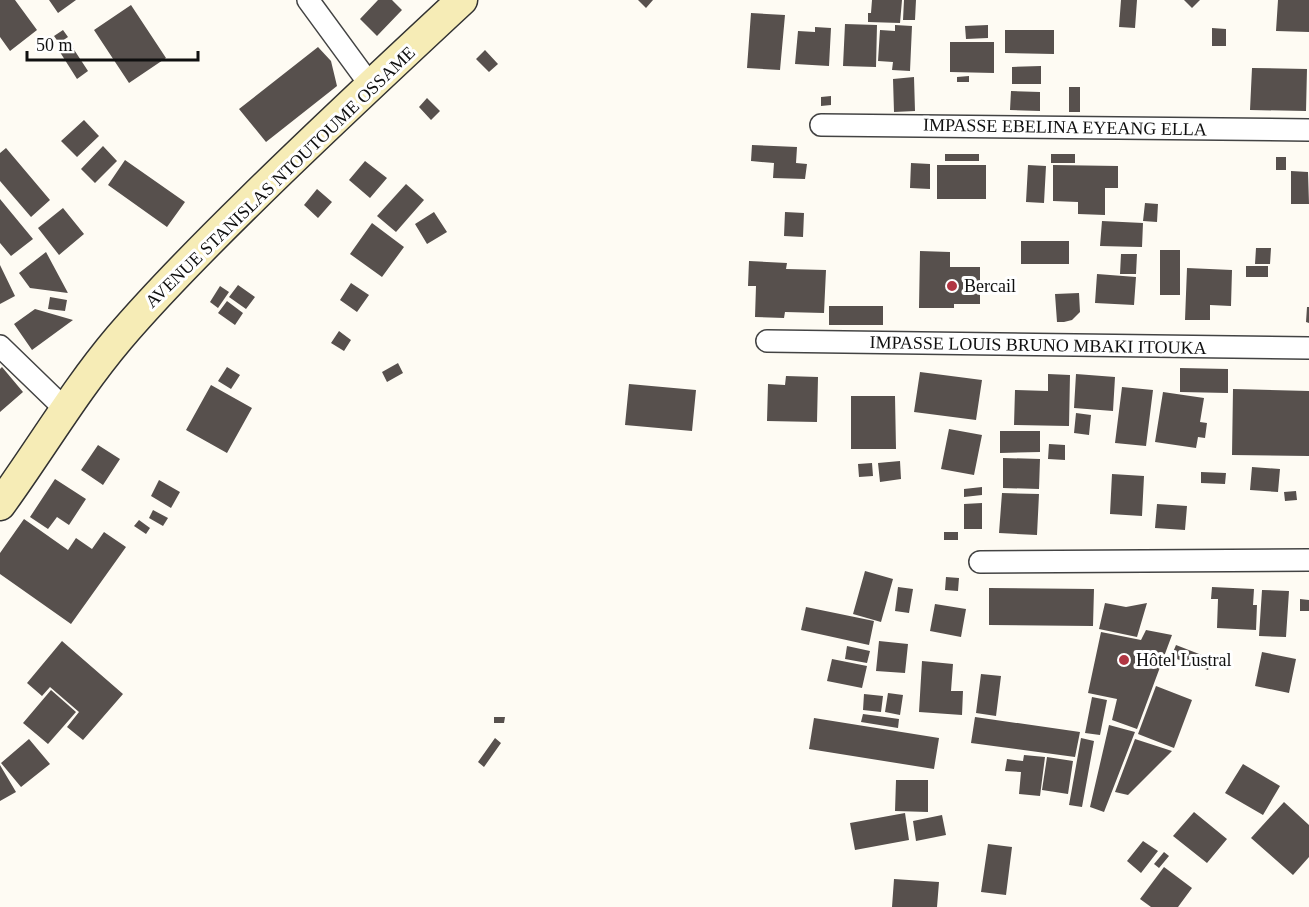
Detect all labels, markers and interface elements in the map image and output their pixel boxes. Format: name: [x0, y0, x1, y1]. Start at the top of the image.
scale bar: [27, 24, 198, 62]
text: 50 m: [36, 35, 73, 55]
street label: AVENUE STANISLAS NTOUTOUME OSSAME: [141, 42, 419, 312]
street label: IMPASSE EBELINA EYEANG ELLA: [923, 115, 1207, 139]
place label: Bercail: [964, 276, 1016, 296]
marker: Bercail: [945, 279, 959, 293]
street label: IMPASSE LOUIS BRUNO MBAKI ITOUKA: [869, 332, 1207, 358]
place label: Hôtel Lustral: [1136, 650, 1231, 670]
marker: Hôtel Lustral: [1117, 653, 1131, 667]

